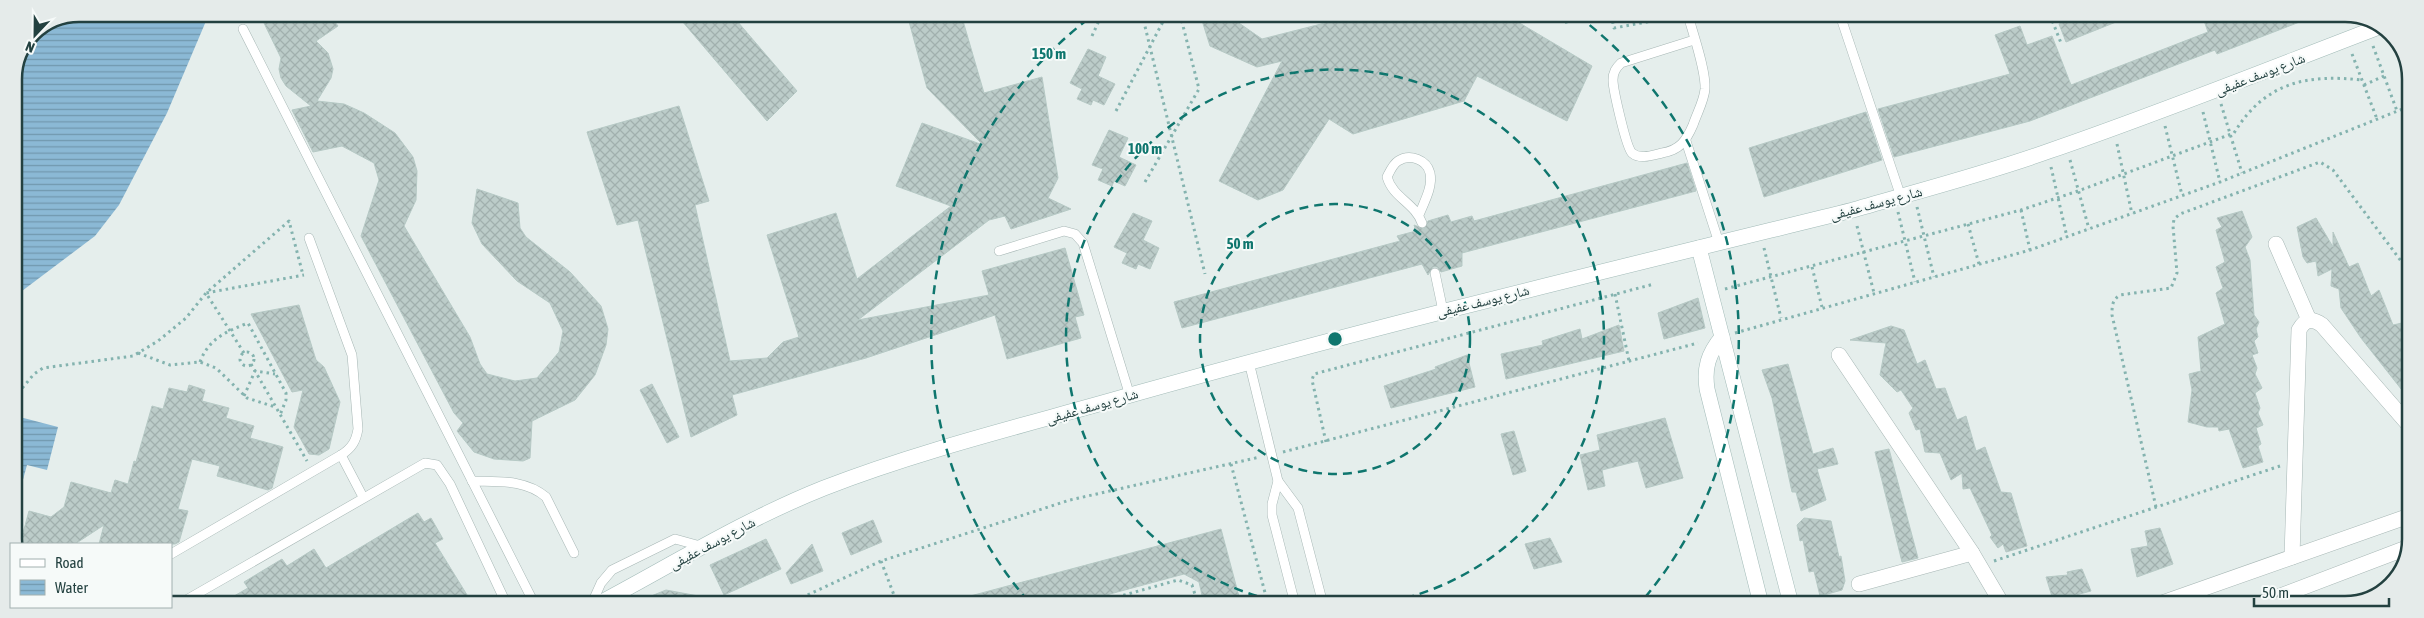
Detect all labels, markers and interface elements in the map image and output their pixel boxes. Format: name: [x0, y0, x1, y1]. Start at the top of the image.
north arrow: [10, 10, 60, 60]
text: N: [23, 38, 37, 56]
text: 150 m: [1032, 45, 1066, 62]
street label: شارع يوسف عفيفى: [2213, 50, 2308, 100]
text: 100 m: [1128, 140, 1162, 157]
street label: شارع يوسف عفيفى: [1828, 183, 1924, 225]
text: 50 m: [1227, 235, 1254, 252]
street label: شارع يوسف عفيفى: [1435, 282, 1532, 322]
centre of rings: [1326, 330, 1344, 348]
street label: شارع يوسف عفيفى: [1044, 385, 1140, 429]
street label: شارع يوسف عفيفى: [666, 514, 759, 574]
legend: [10, 543, 172, 608]
text: Road: [55, 554, 84, 571]
scale bar: [2254, 576, 2389, 608]
text: Water: [55, 579, 88, 596]
text: 50 m: [2262, 584, 2289, 601]

